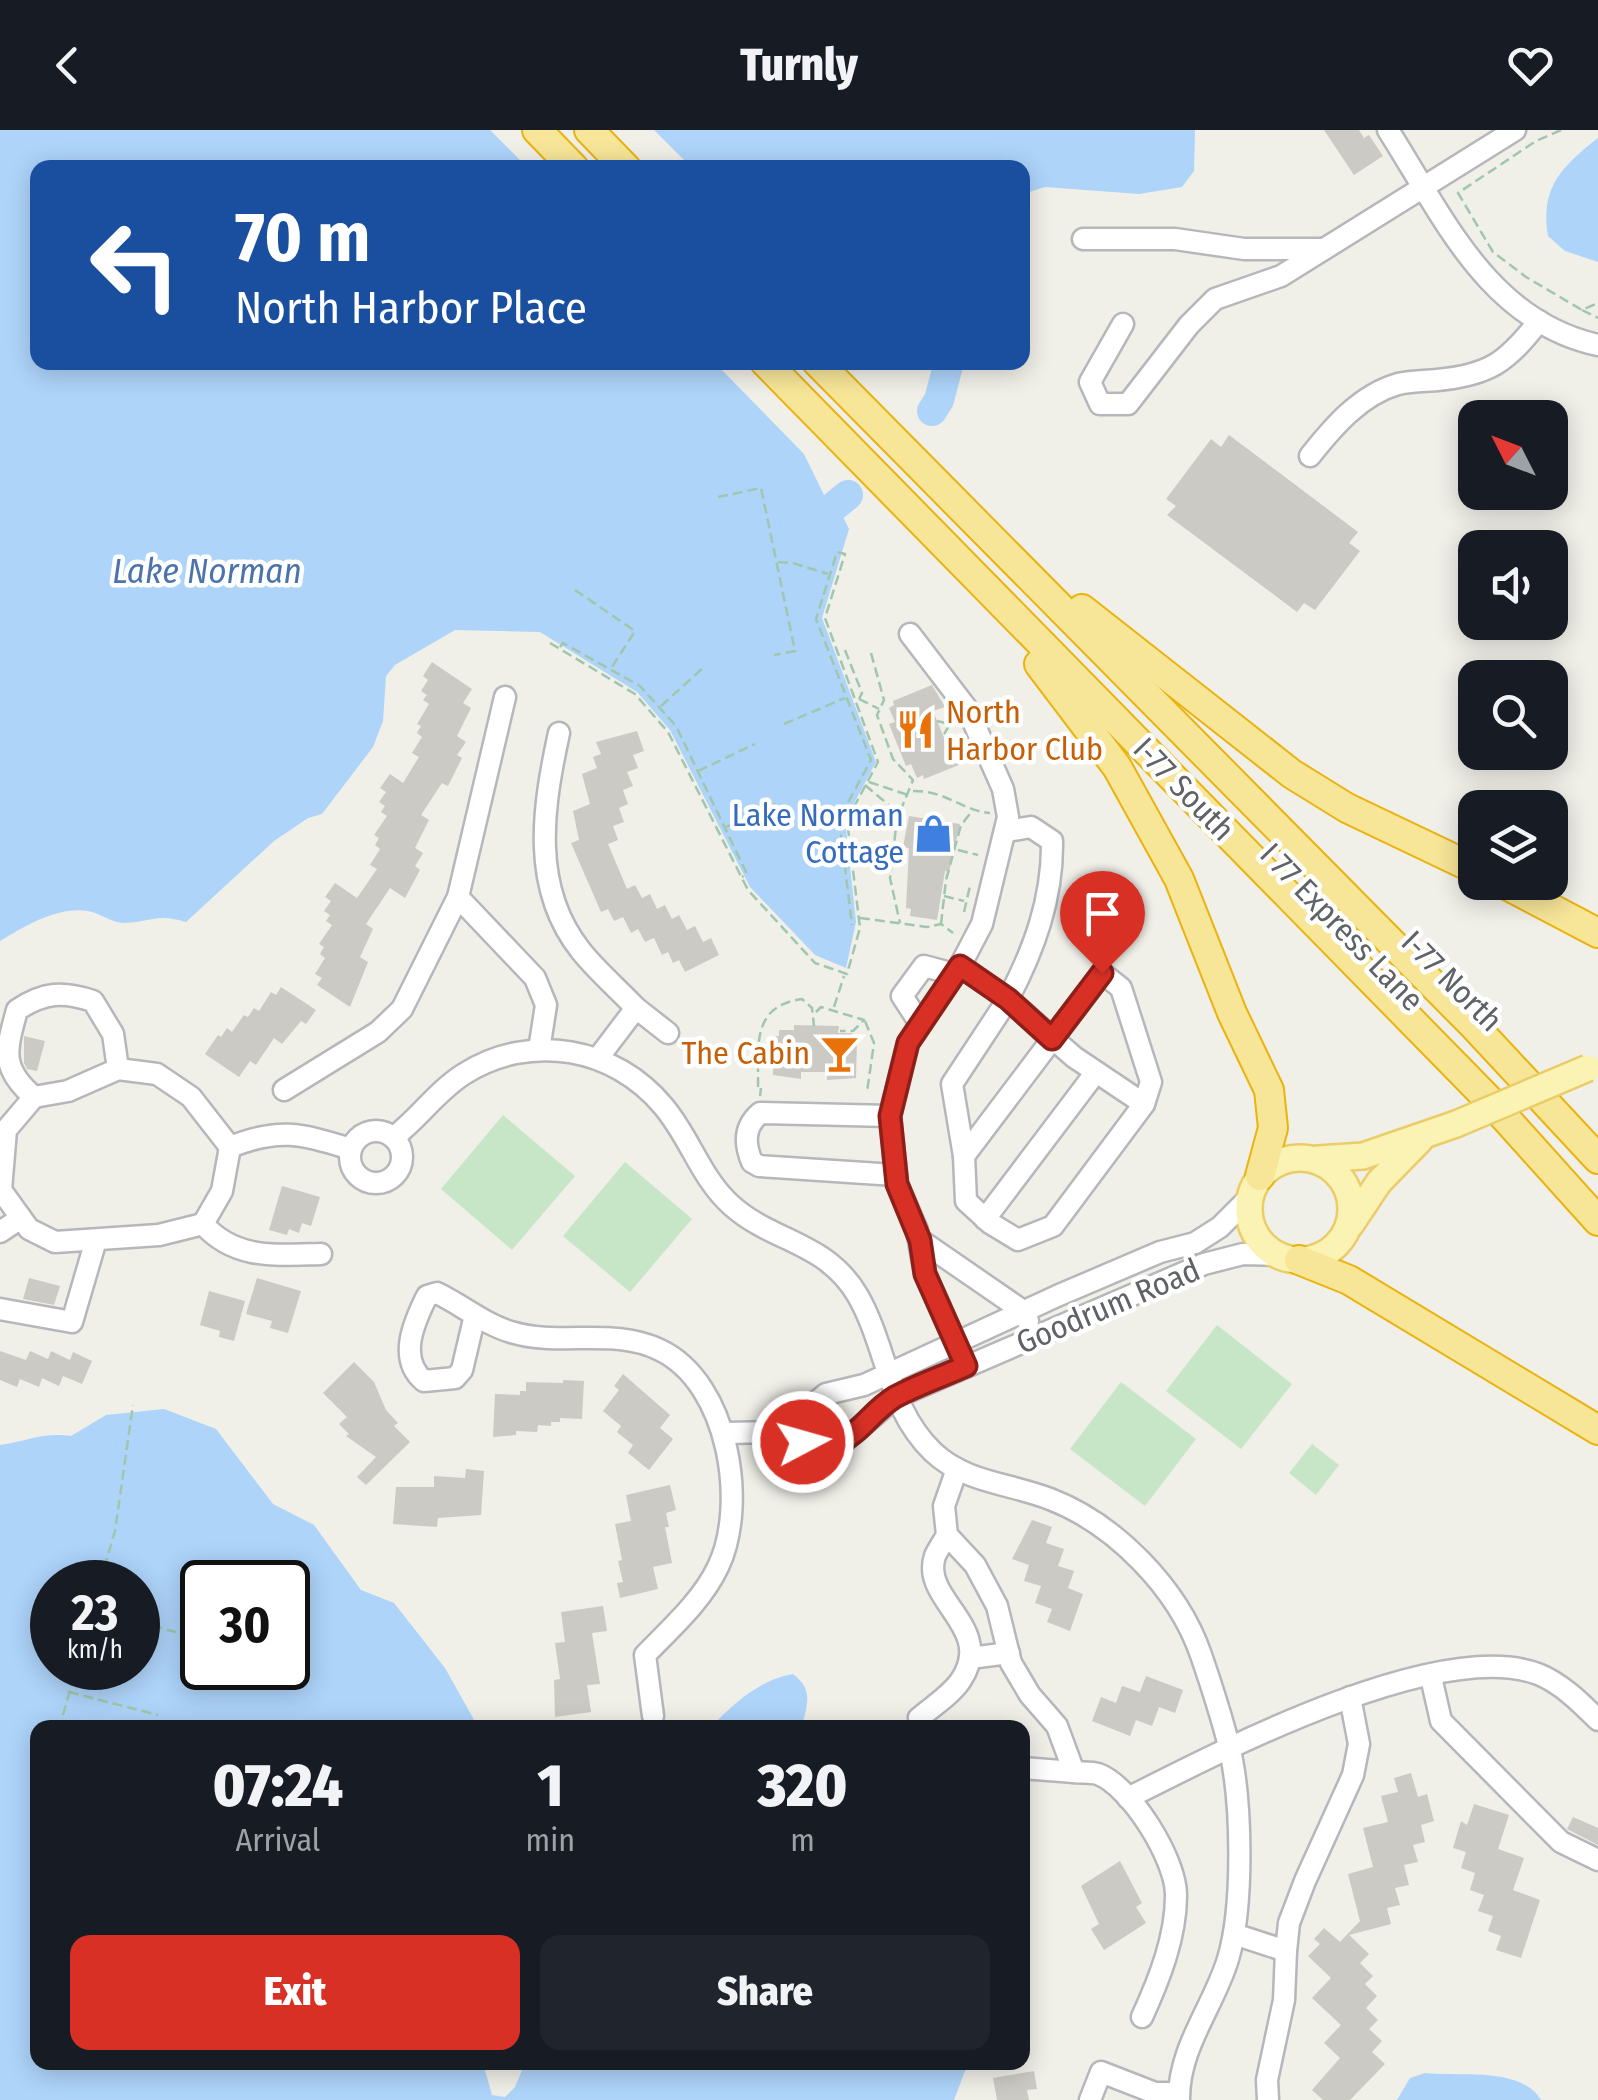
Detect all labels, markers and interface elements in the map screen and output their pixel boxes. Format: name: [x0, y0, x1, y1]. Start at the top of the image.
icon: back: [40, 38, 95, 93]
text: Turnly: [740, 38, 858, 92]
icon: heart: [1503, 38, 1558, 93]
text: 70 m: [235, 196, 370, 280]
icon: left: [70, 200, 200, 330]
text: North Harbor Place: [235, 281, 587, 335]
north arrow: [1458, 400, 1568, 510]
map controls: [1458, 400, 1568, 900]
button: sound: [1458, 530, 1568, 640]
water label: Lake Norman: [112, 550, 302, 592]
button: search: [1458, 660, 1568, 770]
place label: North Harbor Club: [946, 693, 1103, 768]
restaurant icon: North Harbor Club: [895, 709, 937, 751]
street label: I-77 South: [1126, 730, 1242, 848]
button: layers: [1458, 790, 1568, 900]
place label: Lake Norman Cottage: [732, 796, 904, 871]
shop icon: Lake Norman Cottage: [913, 812, 955, 854]
street label: I 77 Express Lane: [1252, 835, 1432, 1019]
pin: [1060, 871, 1145, 974]
icon: arrive: [1075, 886, 1130, 941]
street label: I-77 North: [1394, 923, 1510, 1039]
bar icon: The Cabin: [819, 1032, 861, 1074]
place label: The Cabin: [681, 1034, 810, 1072]
street label: Goodrum Road: [1011, 1250, 1205, 1362]
position arrow: [751, 1390, 855, 1494]
speed limit sign: 30: [180, 1560, 310, 1690]
text: 23: [72, 1583, 118, 1643]
text: km/h: [67, 1635, 123, 1665]
text: 07:24: [213, 1750, 343, 1822]
text: 1: [537, 1750, 563, 1822]
text: 320: [758, 1750, 847, 1822]
text: Arrival: [235, 1821, 320, 1859]
text: min: [526, 1821, 575, 1859]
text: m: [790, 1821, 815, 1859]
button: Exit: [70, 1935, 520, 2050]
button: Share: [540, 1935, 990, 2050]

